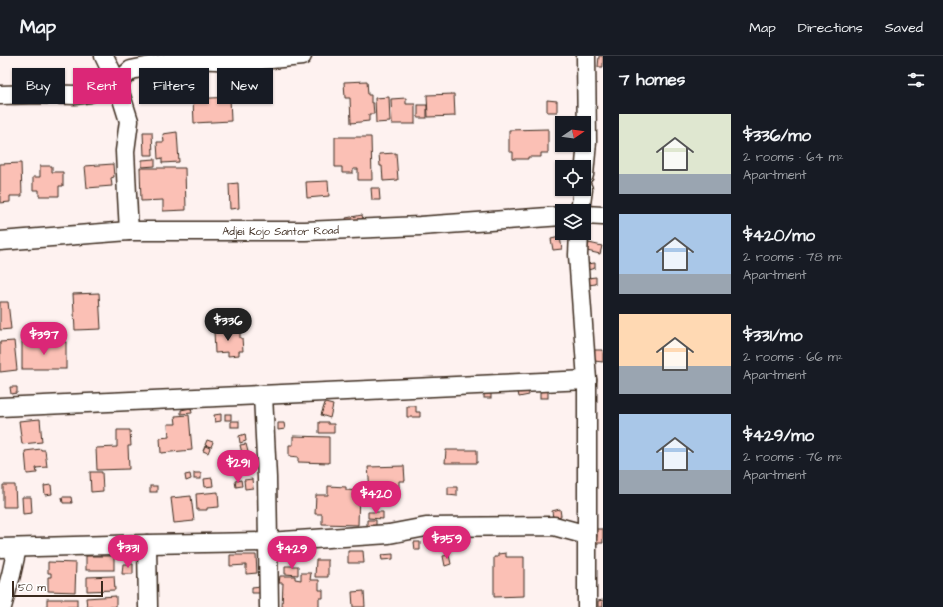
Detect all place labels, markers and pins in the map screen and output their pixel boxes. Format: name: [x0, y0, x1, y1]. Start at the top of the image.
pin: $336: [204, 308, 252, 342]
pin: $397: [20, 322, 68, 356]
pin: $291: [214, 450, 262, 484]
pin: $420: [352, 481, 400, 515]
pin: $359: [423, 526, 471, 560]
pin: $331: [104, 535, 152, 569]
pin: $429: [268, 536, 316, 570]

